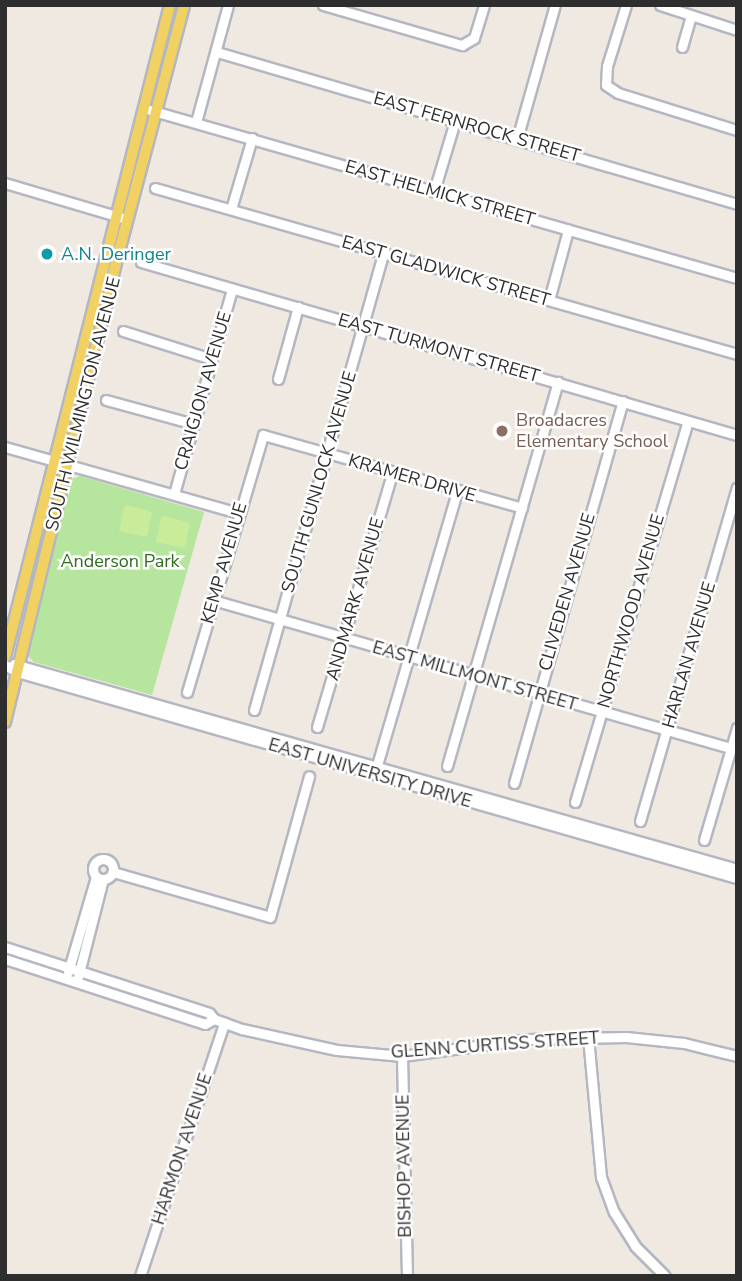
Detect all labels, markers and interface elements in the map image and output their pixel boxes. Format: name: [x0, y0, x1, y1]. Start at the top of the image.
street label: EAST FERNROCK STREET: [371, 87, 583, 167]
street label: EAST HELMICK STREET: [342, 156, 538, 230]
street label: EAST GLADWICK STREET: [339, 231, 553, 311]
place label: A.N. Deringer: [61, 243, 171, 265]
marker: A.N. Deringer: [39, 246, 55, 262]
street label: SOUTH WILMINGTON AVENUE: [41, 275, 125, 533]
street label: CRAIGJON AVENUE: [170, 309, 236, 473]
street label: EAST TURMONT STREET: [336, 309, 542, 387]
street label: SOUTH GUNLOCK AVENUE: [277, 369, 361, 595]
place label: Broadacres Elementary School: [516, 410, 668, 452]
marker: Broadacres Elementary School: [494, 423, 510, 439]
street label: KRAMER DRIVE: [346, 449, 478, 507]
street label: KEMP AVENUE: [196, 500, 252, 626]
street label: CLIVEDEN AVENUE: [534, 511, 600, 673]
street label: NORTHWOOD AVENUE: [593, 512, 669, 710]
street label: ANDMARK AVENUE: [321, 515, 389, 683]
park label: Anderson Park: [60, 550, 180, 572]
street label: HARLAN AVENUE: [658, 579, 720, 731]
street label: EAST MILLMONT STREET: [370, 636, 580, 716]
street label: EAST UNIVERSITY DRIVE: [266, 734, 474, 812]
street label: GLENN CURTISS STREET: [390, 1027, 600, 1063]
street label: HARMON AVENUE: [147, 1071, 217, 1227]
street label: BISHOP AVENUE: [392, 1094, 416, 1238]

